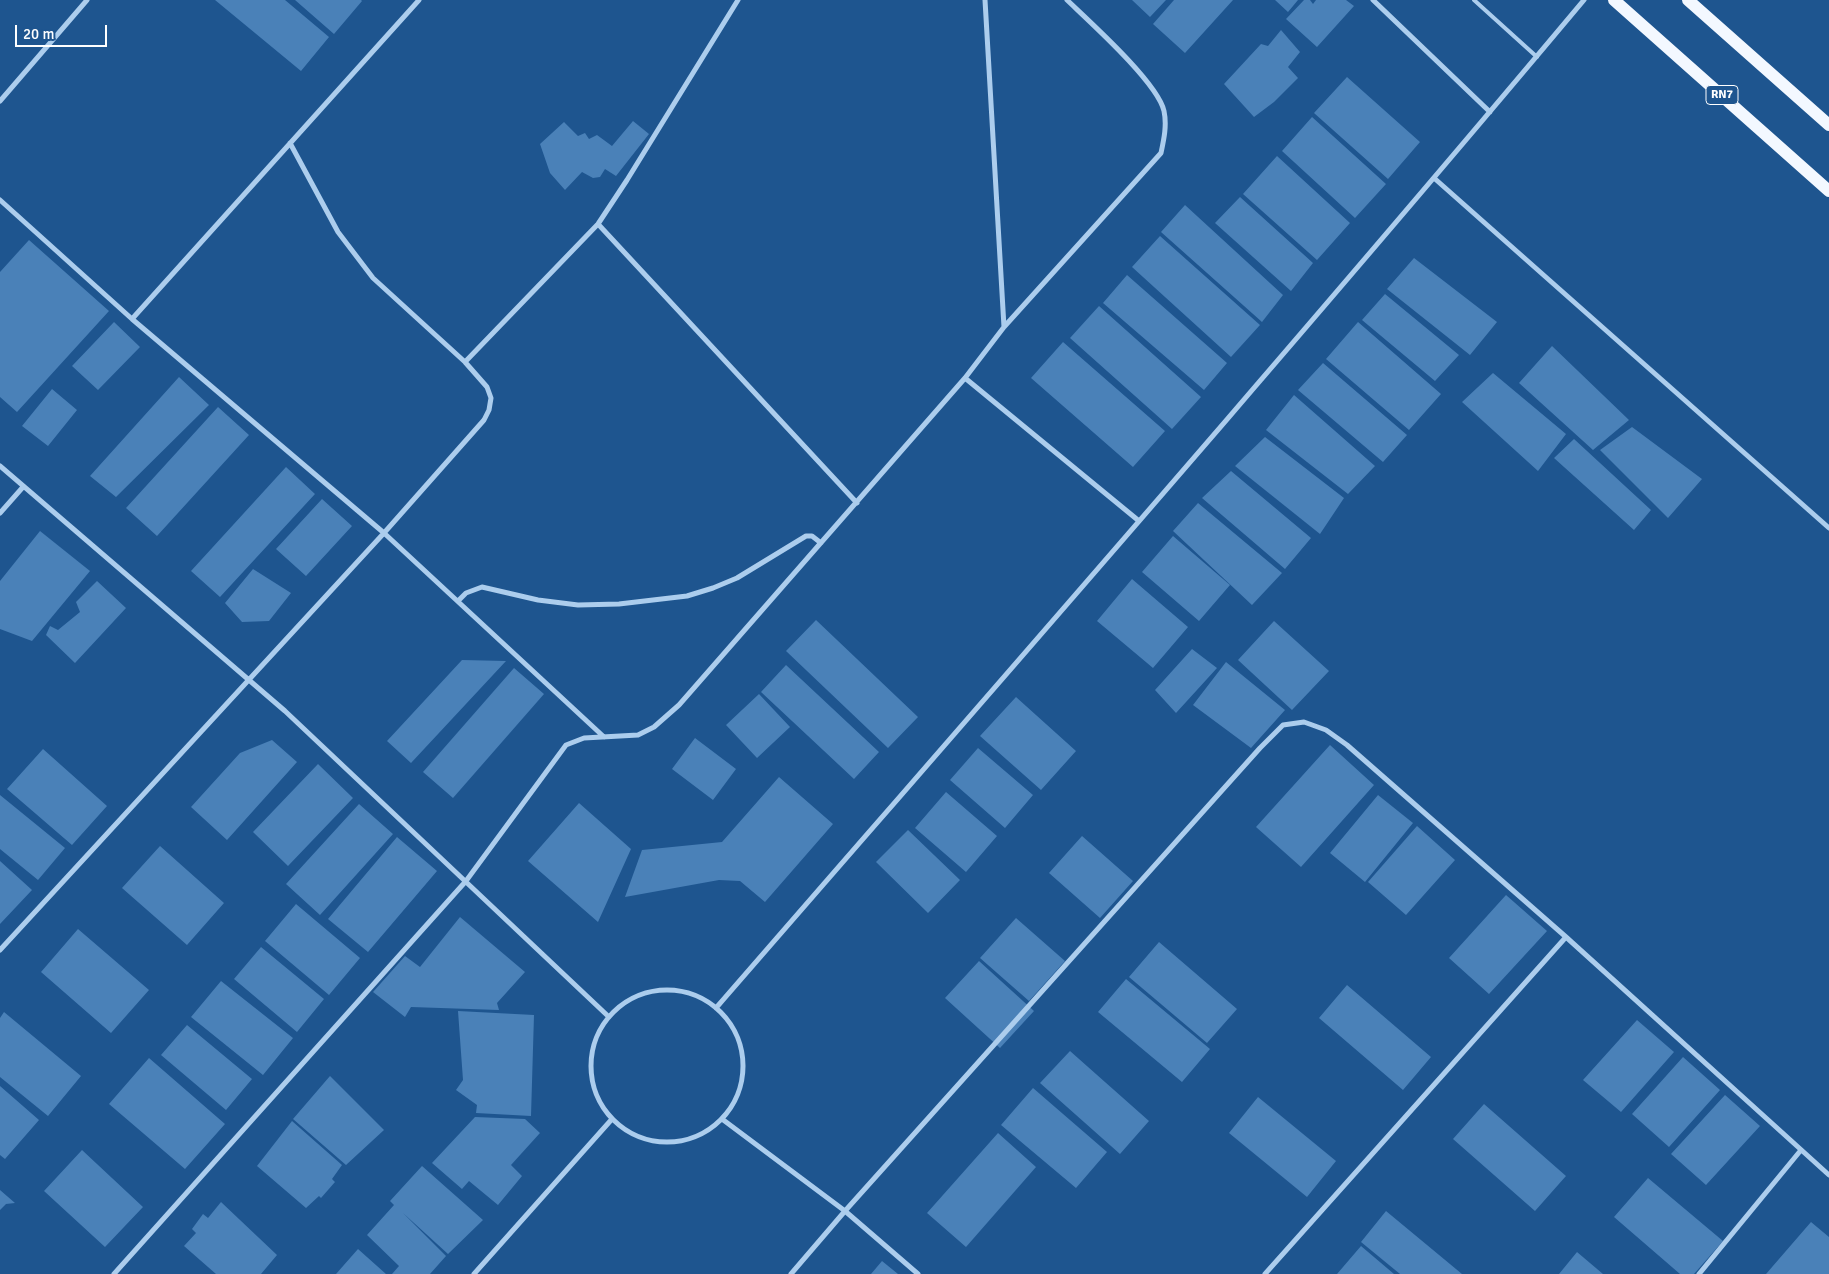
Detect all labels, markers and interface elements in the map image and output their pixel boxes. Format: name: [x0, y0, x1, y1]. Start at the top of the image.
scale bar: [18, 15, 110, 47]
text: 20 m: [23, 25, 54, 43]
road number: RN7: [1706, 86, 1738, 104]

